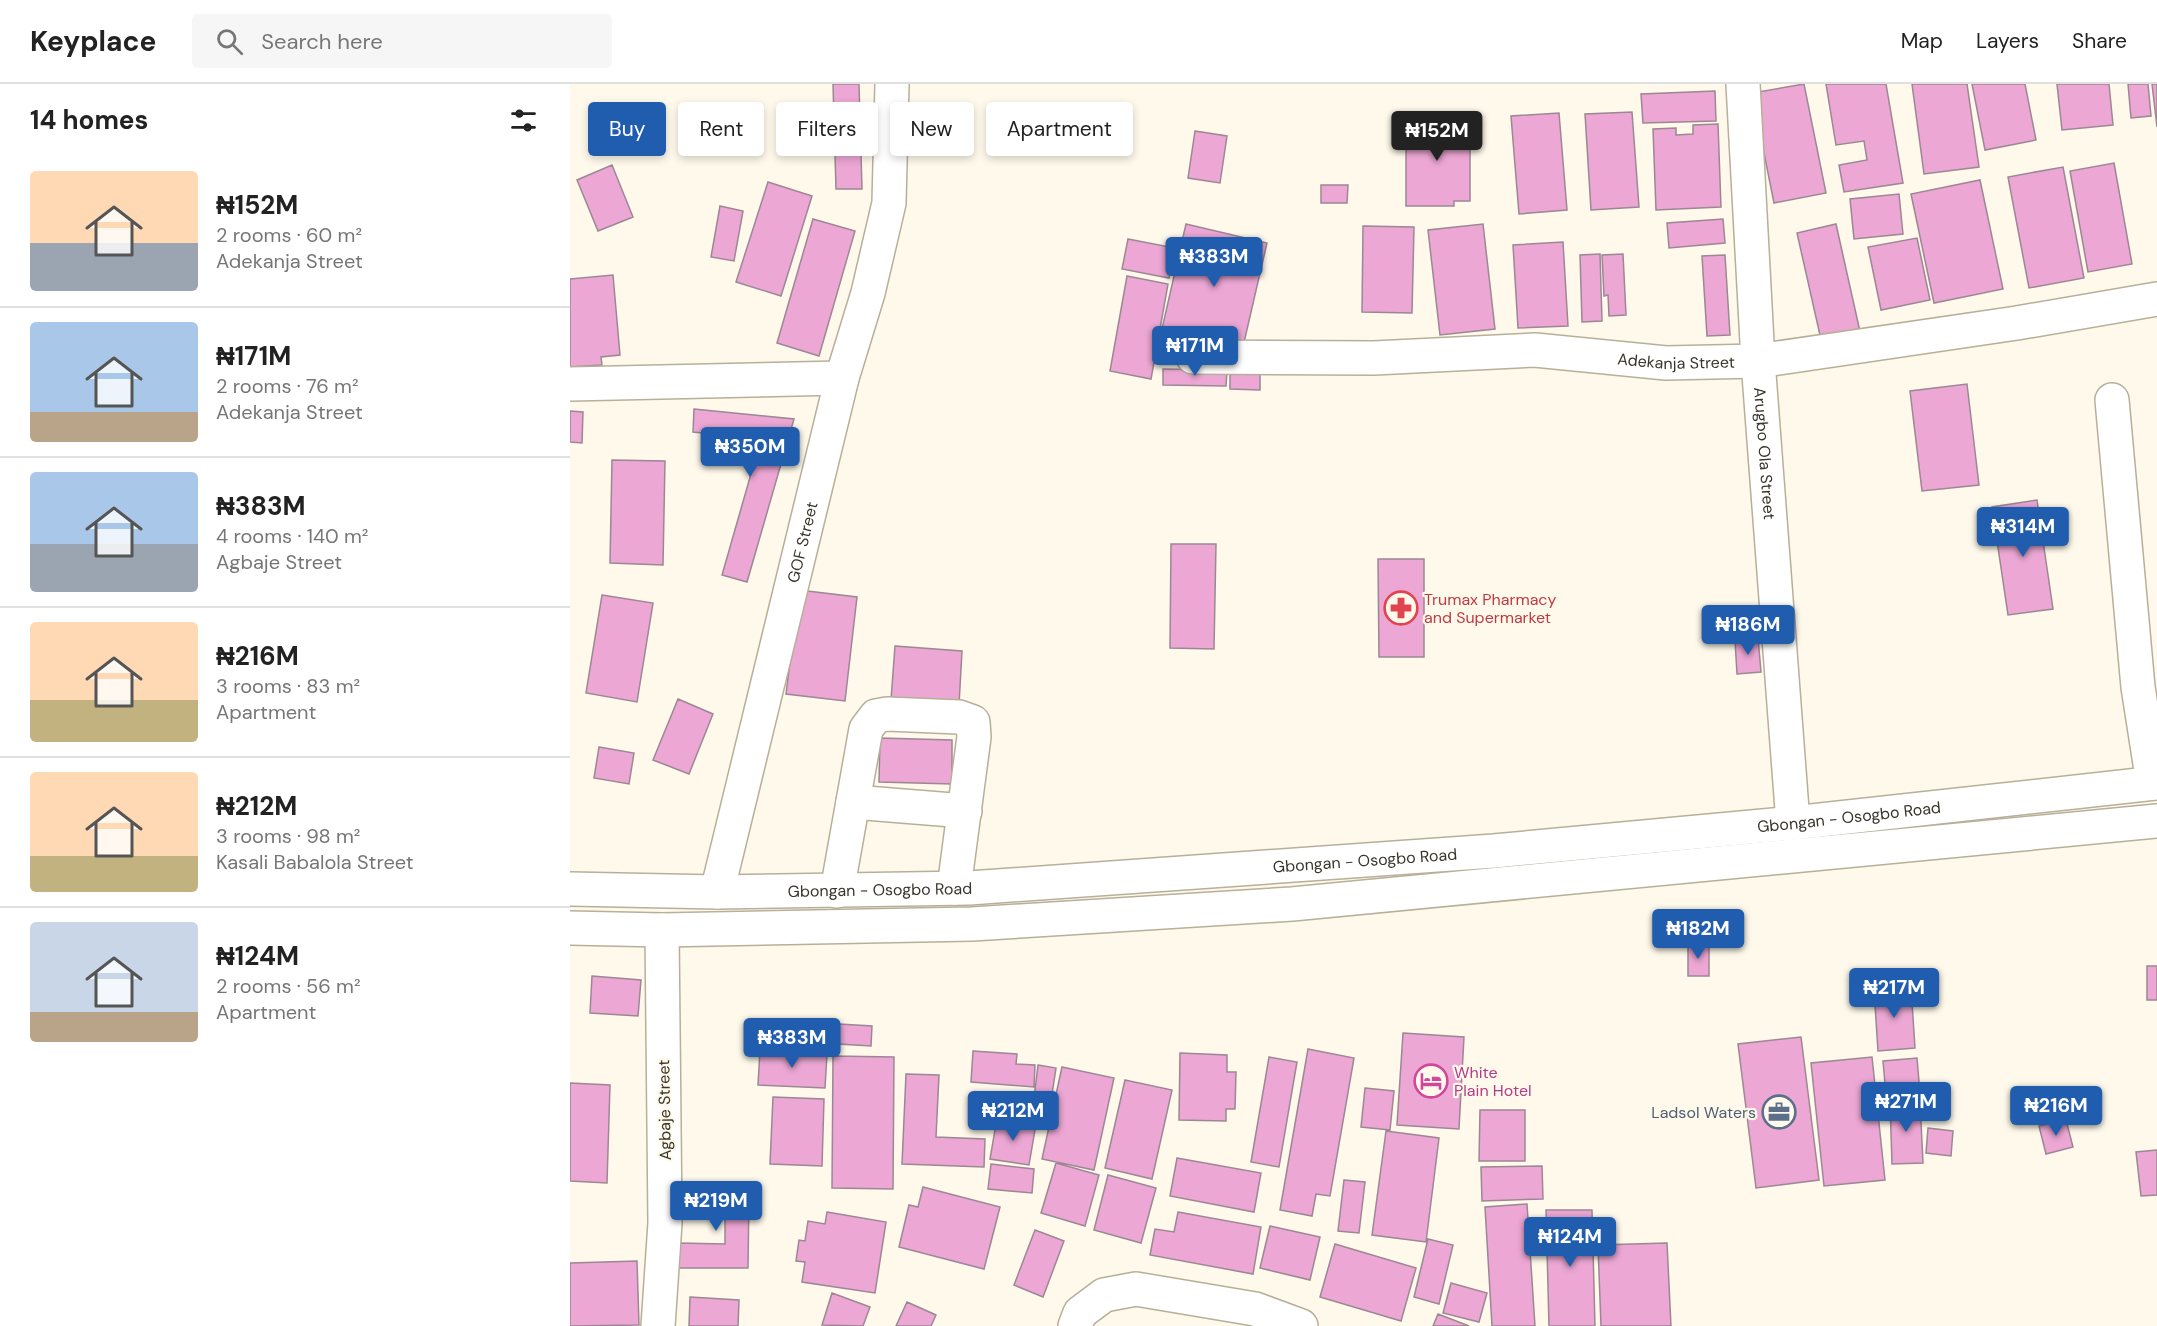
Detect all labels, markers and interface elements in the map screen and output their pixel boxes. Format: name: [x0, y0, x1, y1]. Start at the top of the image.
search box: [192, 14, 612, 68]
text: Keyplace: [30, 23, 156, 60]
icon: search: [213, 25, 246, 58]
text: Search here: [261, 27, 383, 56]
text: Map: [1901, 27, 1943, 55]
text: Layers: [1976, 27, 2039, 55]
text: Share: [2072, 27, 2127, 55]
chip: Buy: [588, 102, 666, 156]
chip: Rent: [678, 102, 764, 156]
chip: Filters: [776, 102, 878, 156]
chip: New: [890, 102, 974, 156]
chip: Apartment: [986, 102, 1133, 156]
text: 14 homes: [30, 103, 148, 137]
icon: filters: [507, 104, 540, 137]
pin: ₦152M: [1395, 111, 1479, 162]
text: ₦152M: [1405, 117, 1469, 143]
text: ₦152M: [216, 188, 298, 222]
icon: home: [78, 195, 150, 267]
text: 2 rooms · 60 m²: [216, 222, 362, 248]
pin: ₦383M: [1172, 237, 1256, 288]
text: ₦383M: [1180, 243, 1248, 269]
text: Adekanja Street: [216, 248, 363, 274]
pin: ₦171M: [1153, 326, 1237, 377]
text: ₦171M: [1166, 332, 1224, 358]
text: ₦171M: [216, 339, 291, 373]
icon: home: [78, 346, 150, 418]
street label: Adekanja Street: [1617, 348, 1735, 374]
text: 2 rooms · 76 m²: [216, 373, 359, 399]
street label: Arugbo Ola Street: [1749, 386, 1780, 520]
text: Adekanja Street: [216, 399, 363, 425]
pin: ₦350M: [708, 427, 792, 478]
text: ₦350M: [715, 433, 785, 459]
text: ₦383M: [216, 489, 306, 523]
icon: home: [78, 496, 150, 568]
street label: GOF Street: [783, 500, 823, 585]
pin: ₦314M: [1981, 507, 2065, 558]
text: ₦314M: [1991, 513, 2055, 539]
text: 4 rooms · 140 m²: [216, 523, 368, 549]
text: Agbaje Street: [216, 549, 342, 575]
place label: Trumax Pharmacy and Supermarket: [1424, 589, 1557, 628]
pharmacy icon: Trumax Pharmacy and Supermarket: [1383, 590, 1419, 626]
pin: ₦186M: [1706, 605, 1790, 656]
text: ₦186M: [1716, 611, 1780, 637]
text: ₦216M: [216, 639, 299, 673]
icon: home: [78, 646, 150, 718]
text: 3 rooms · 83 m²: [216, 673, 360, 699]
text: Apartment: [216, 699, 316, 725]
text: ₦212M: [216, 789, 297, 823]
icon: home: [78, 796, 150, 868]
street label: Gbongan - Osogbo Road: [1756, 797, 1942, 837]
text: 3 rooms · 98 m²: [216, 823, 360, 849]
street label: Gbongan - Osogbo Road: [1272, 844, 1458, 878]
text: Kasali Babalola Street: [216, 849, 414, 875]
street label: Gbongan - Osogbo Road: [788, 878, 972, 902]
pin: ₦182M: [1656, 909, 1740, 960]
text: ₦182M: [1666, 915, 1730, 941]
text: ₦124M: [216, 939, 299, 973]
icon: home: [78, 946, 150, 1018]
pin: ₦217M: [1852, 968, 1936, 1019]
text: 2 rooms · 56 m²: [216, 973, 361, 999]
text: ₦217M: [1863, 974, 1925, 1000]
text: Apartment: [216, 999, 316, 1025]
pin: ₦383M: [750, 1018, 834, 1069]
text: ₦383M: [758, 1024, 826, 1050]
street label: Agbaje Street: [653, 1059, 676, 1161]
place label: White Plain Hotel: [1454, 1062, 1532, 1101]
hotel icon: White Plain Hotel: [1413, 1063, 1449, 1099]
pin: ₦271M: [1864, 1082, 1948, 1133]
pin: ₦216M: [2014, 1086, 2098, 1137]
text: ₦271M: [1875, 1088, 1937, 1114]
pin: ₦212M: [971, 1091, 1055, 1142]
text: ₦216M: [2024, 1092, 2088, 1118]
office icon: Ladsol Waters: [1761, 1094, 1797, 1130]
text: ₦212M: [982, 1097, 1044, 1123]
place label: Ladsol Waters: [1651, 1102, 1756, 1123]
pin: ₦219M: [674, 1181, 758, 1232]
text: ₦219M: [684, 1187, 748, 1213]
pin: ₦124M: [1528, 1217, 1612, 1268]
text: ₦124M: [1538, 1223, 1602, 1249]

